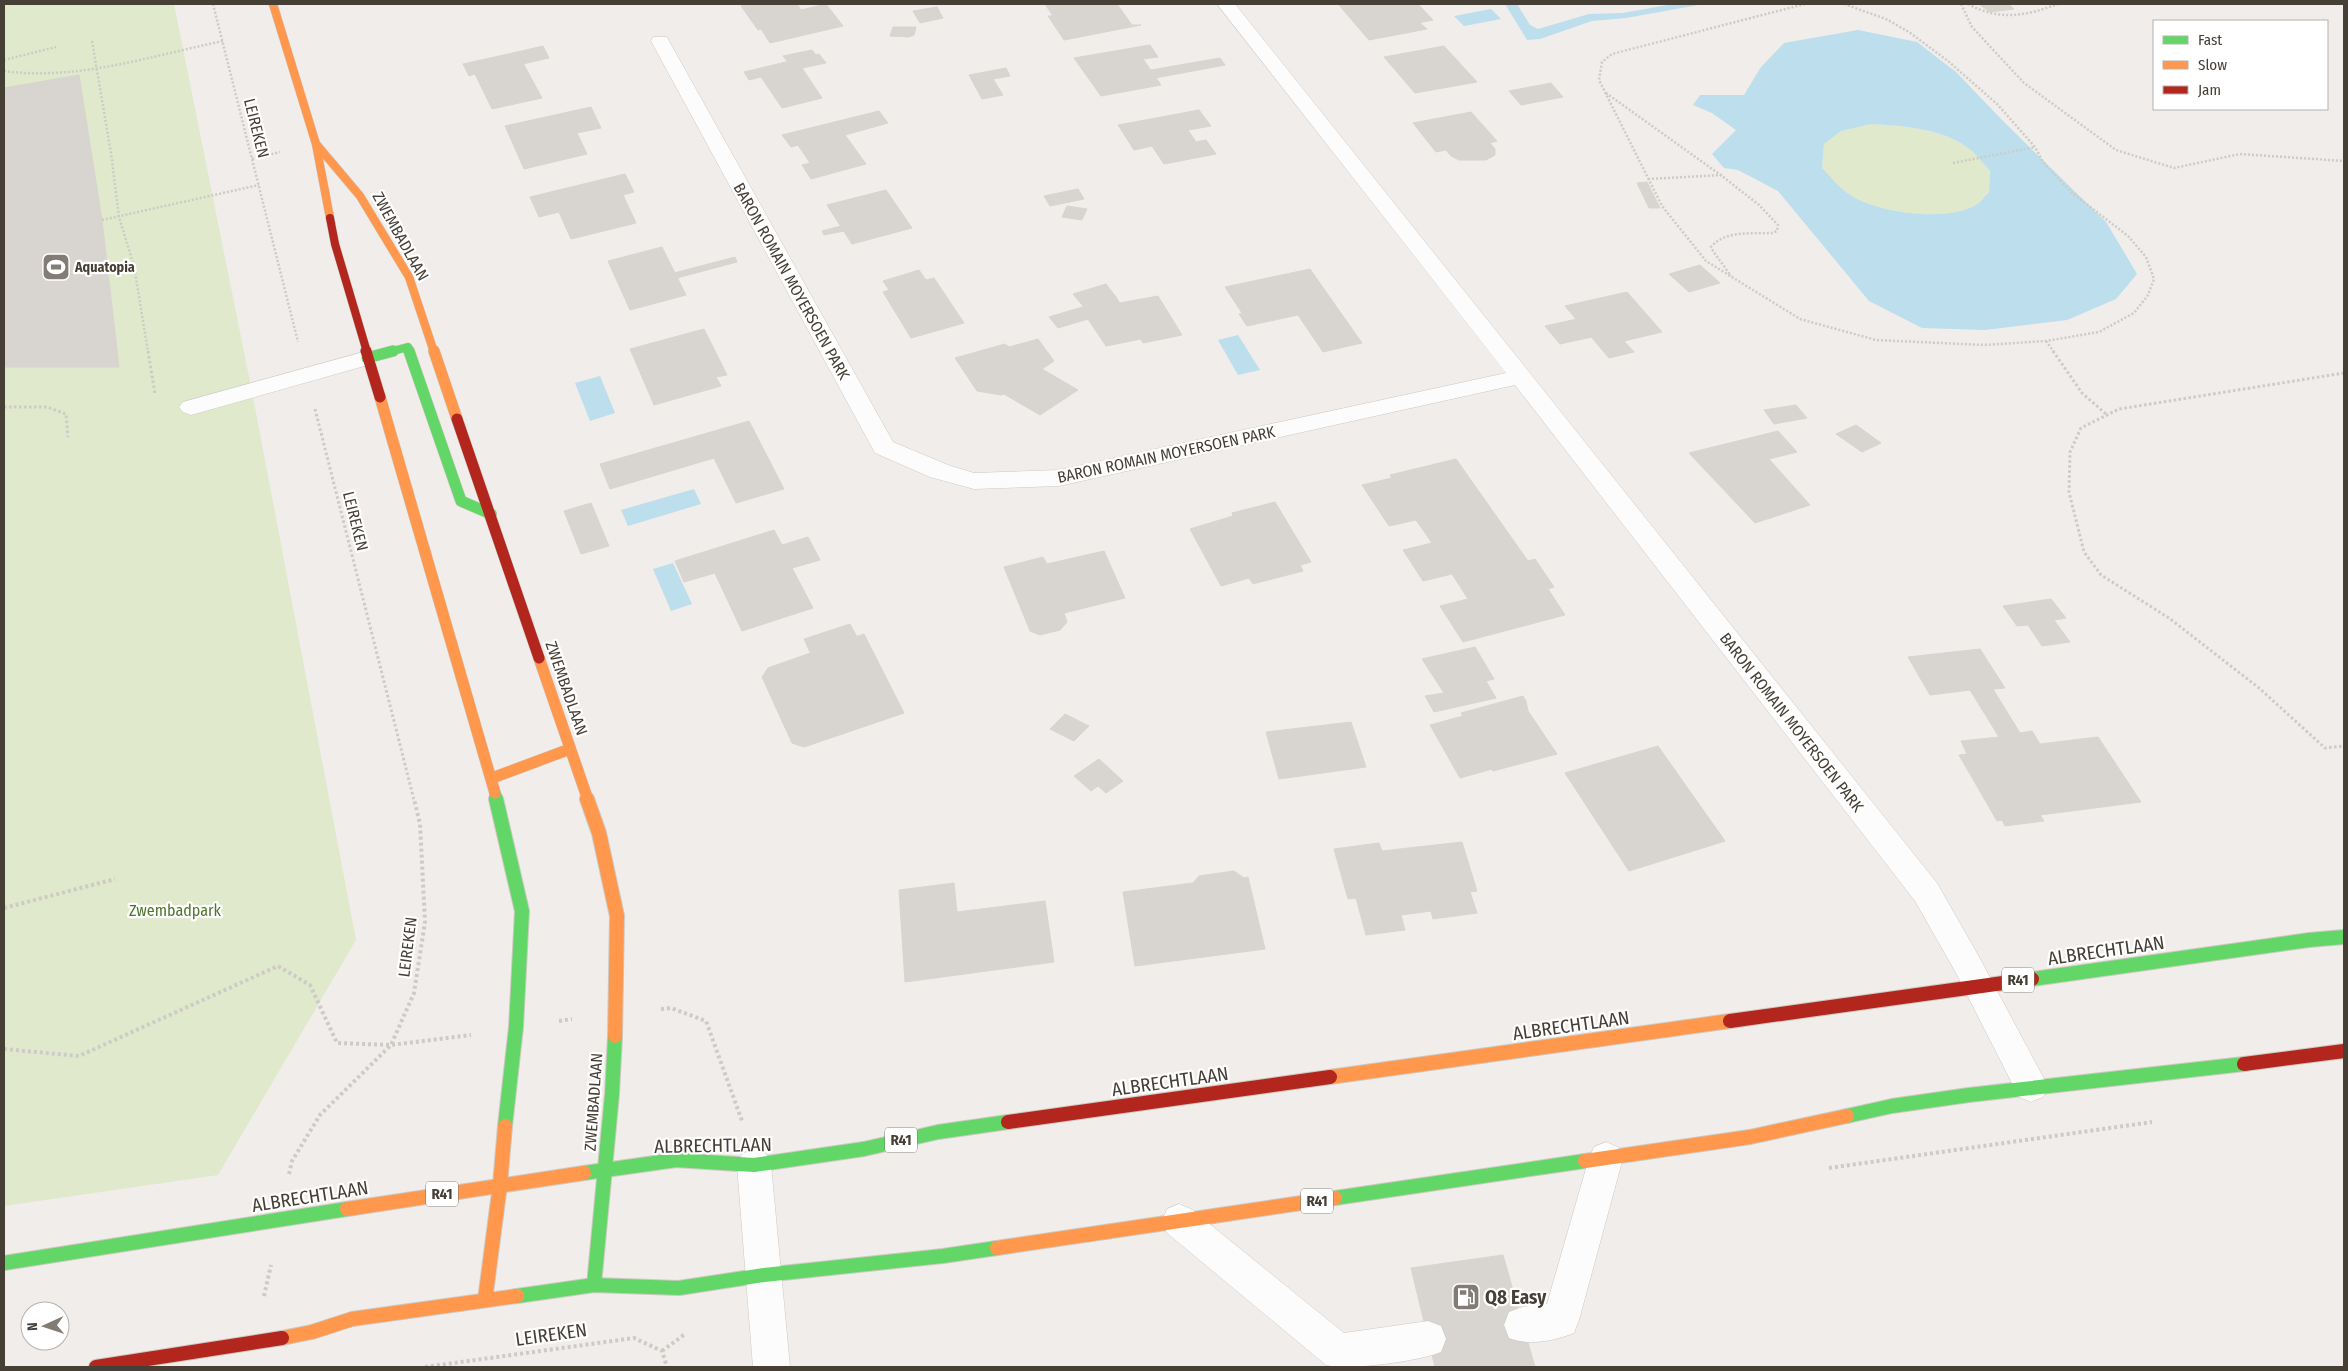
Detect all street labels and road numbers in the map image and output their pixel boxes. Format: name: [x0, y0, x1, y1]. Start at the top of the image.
street label: LEIREKEN: [240, 96, 273, 160]
street label: BARON ROMAIN MOYERSOEN PARK: [729, 180, 854, 383]
street label: ZWEMBADLAAN: [368, 189, 433, 284]
street label: BARON ROMAIN MOYERSOEN PARK: [1056, 422, 1277, 487]
street label: LEIREKEN: [339, 489, 372, 553]
street label: BARON ROMAIN MOYERSOEN PARK: [1716, 629, 1868, 816]
street label: ZWEMBADLAAN: [542, 639, 592, 738]
street label: LEIREKEN: [394, 916, 421, 978]
street label: ALBRECHTLAAN: [2046, 931, 2166, 970]
road number: R41: [2002, 968, 2034, 992]
street label: ALBRECHTLAAN: [1511, 1006, 1631, 1045]
street label: ZWEMBADLAAN: [581, 1052, 606, 1152]
street label: ALBRECHTLAAN: [1110, 1062, 1230, 1101]
road number: R41: [885, 1128, 917, 1152]
street label: ALBRECHTLAAN: [654, 1133, 772, 1158]
street label: ALBRECHTLAAN: [250, 1176, 370, 1217]
road number: R41: [426, 1182, 458, 1206]
road number: R41: [1301, 1188, 1333, 1214]
street label: LEIREKEN: [514, 1318, 588, 1351]

